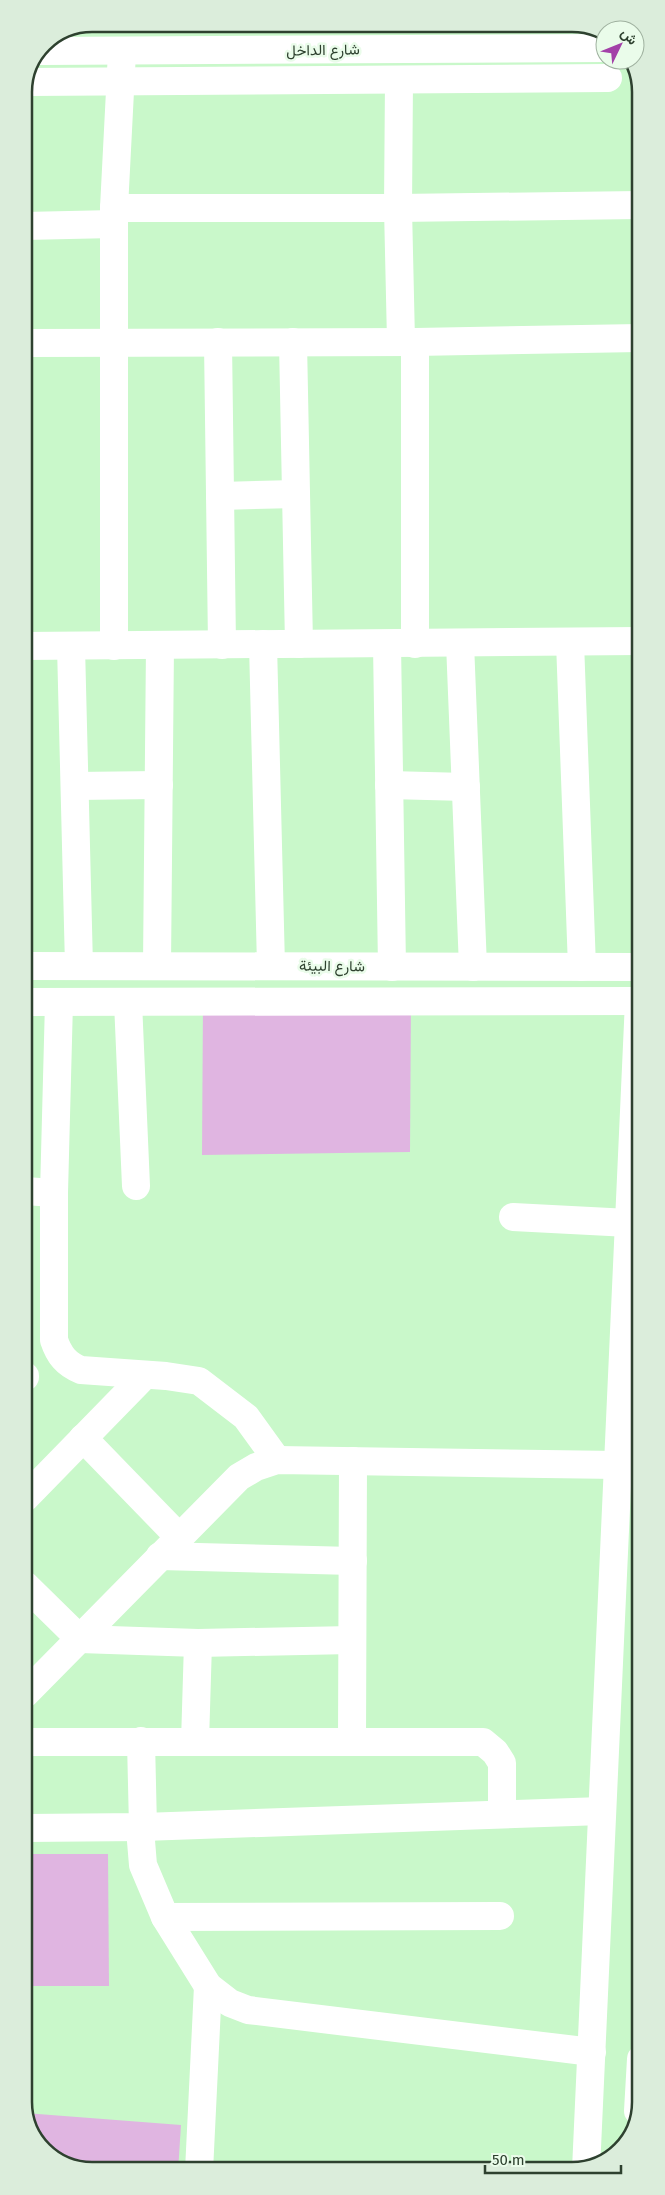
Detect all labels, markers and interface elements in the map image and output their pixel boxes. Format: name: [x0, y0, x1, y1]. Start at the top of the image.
north arrow: [595, 20, 645, 70]
text: ش: [617, 25, 641, 49]
street label: شارع الداخل: [286, 40, 360, 62]
street label: شارع البيئة: [299, 956, 365, 978]
scale bar: [485, 2142, 621, 2174]
text: 50 m: [492, 2151, 525, 2169]

